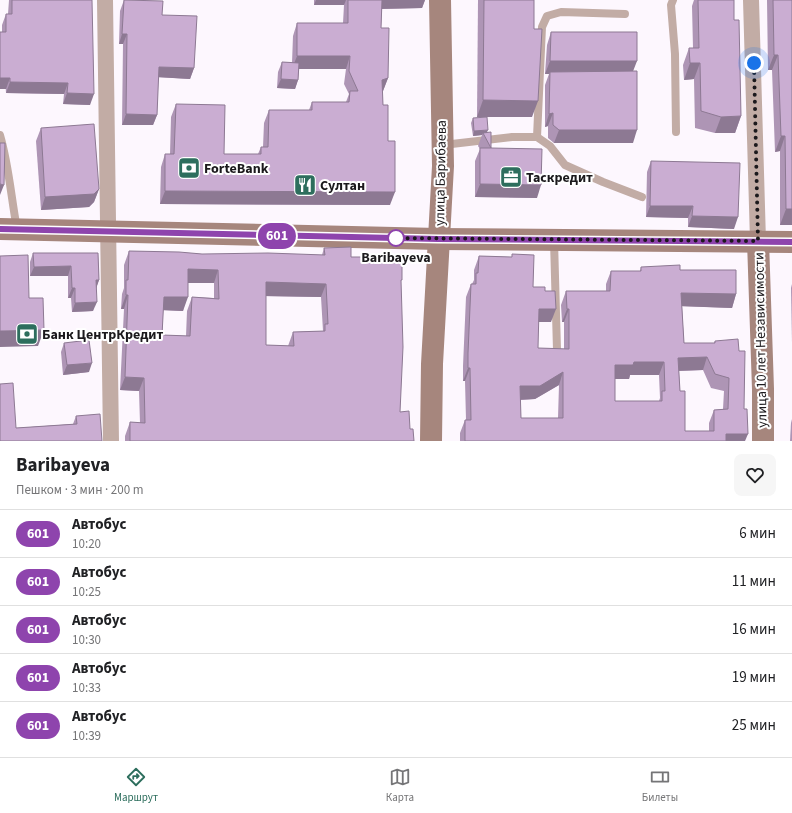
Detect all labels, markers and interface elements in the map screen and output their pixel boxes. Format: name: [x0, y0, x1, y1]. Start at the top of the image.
your location: [744, 53, 764, 73]
street label: улица Барибаева: [430, 120, 452, 226]
bank icon: ForteBank: [176, 155, 202, 181]
place label: ForteBank: [204, 159, 269, 179]
office icon: Таскредит: [498, 164, 524, 190]
place label: Таскредит: [526, 168, 593, 188]
restaurant icon: Султан: [292, 172, 318, 198]
place label: Султан: [320, 176, 365, 196]
line badge: 601: [254, 223, 300, 249]
text: 601: [266, 226, 288, 246]
marker: Baribayeva: [387, 229, 405, 247]
place label: Baribayeva: [361, 248, 431, 268]
street label: улица 10 лет Независимости: [749, 252, 773, 428]
bank icon: Банк ЦентрКредит: [14, 321, 40, 347]
place label: Банк ЦентрКредит: [42, 325, 164, 345]
text: Baribayeva: [16, 452, 110, 479]
button: heart: [734, 454, 776, 496]
text: Пешком · 3 мин · 200 m: [16, 481, 144, 499]
text: Автобус: [72, 514, 126, 535]
text: 6 мин: [739, 523, 776, 544]
text: 601: [27, 524, 49, 544]
text: 10:20: [72, 535, 101, 553]
text: Автобус: [72, 562, 126, 583]
text: 11 мин: [732, 571, 776, 592]
text: 601: [27, 572, 49, 592]
text: 10:25: [72, 583, 101, 601]
text: Автобус: [72, 610, 126, 631]
text: 16 мин: [732, 619, 776, 640]
text: 601: [27, 620, 49, 640]
text: 10:30: [72, 631, 101, 649]
text: Автобус: [72, 658, 126, 679]
text: 19 мин: [732, 667, 776, 688]
text: 601: [27, 668, 49, 688]
text: 10:33: [72, 679, 101, 697]
text: Автобус: [72, 706, 126, 727]
text: 25 мин: [732, 715, 776, 736]
text: 601: [27, 716, 49, 736]
text: 10:39: [72, 727, 101, 745]
tab: Маршрут: [114, 766, 158, 805]
tab: Карта: [386, 766, 414, 805]
tab: Билеты: [642, 766, 678, 805]

